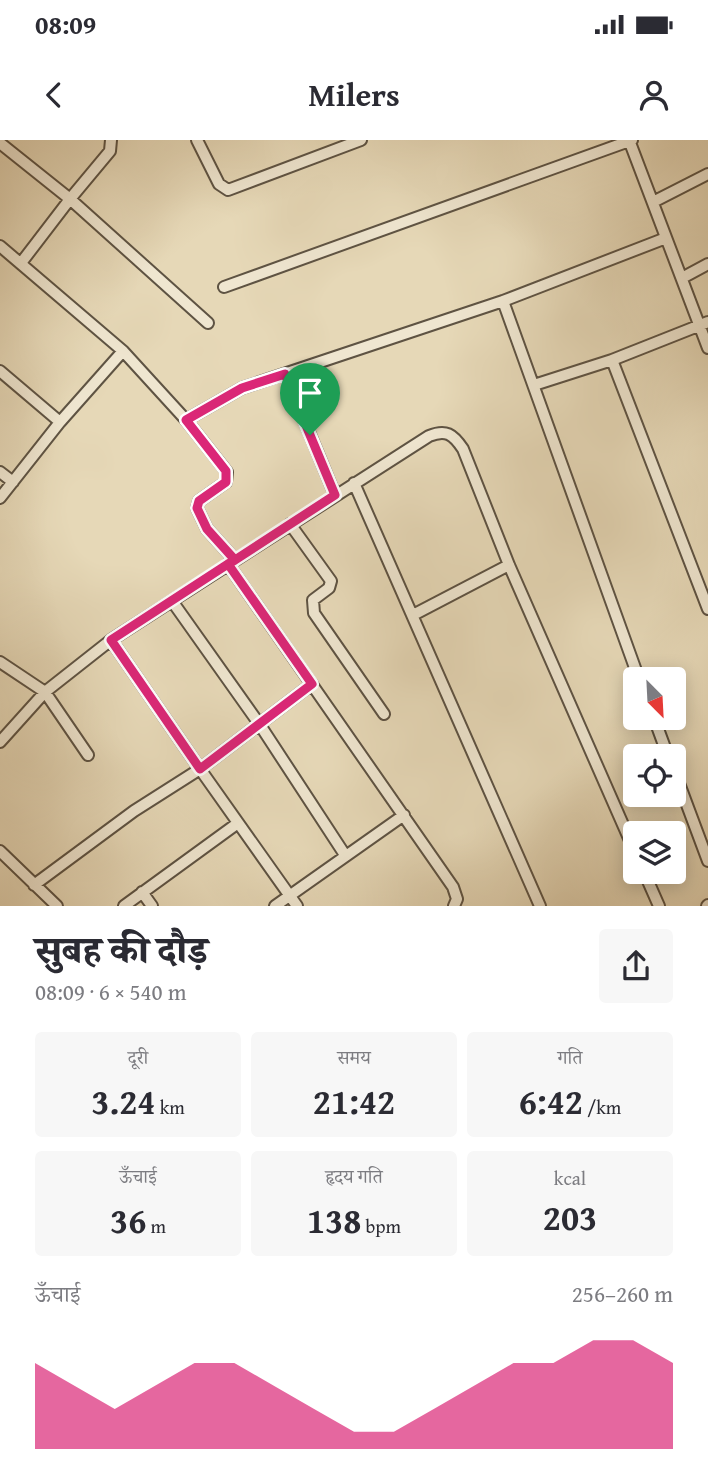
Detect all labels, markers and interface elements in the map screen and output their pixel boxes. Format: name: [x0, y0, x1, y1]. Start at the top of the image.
text: 08:09: [35, 5, 96, 44]
text: Milers: [308, 71, 400, 118]
icon: back: [35, 76, 73, 114]
icon: person: [635, 76, 673, 114]
pin: [280, 363, 340, 435]
icon: arrive: [291, 374, 329, 412]
north arrow: [623, 667, 686, 730]
map controls: [623, 667, 686, 884]
button: locate: [623, 744, 686, 807]
button: layers: [623, 821, 686, 884]
text: सुबह की दौड़: [35, 921, 208, 977]
button: share: [599, 929, 673, 1003]
text: 08:09 · 6 × 540 m: [35, 975, 187, 1008]
text: दूरी: [128, 1043, 148, 1071]
text: समय: [337, 1043, 371, 1071]
text: गति: [558, 1043, 582, 1071]
text: 3.24: [91, 1076, 155, 1127]
text: 21:42: [313, 1076, 395, 1127]
text: 6:42: [519, 1076, 583, 1127]
text: km: [155, 1093, 185, 1121]
text: /km: [583, 1093, 621, 1121]
text: ऊँचाई: [119, 1162, 157, 1190]
text: हृदय गति: [325, 1162, 383, 1190]
text: kcal: [554, 1164, 586, 1192]
text: 203: [543, 1192, 597, 1243]
text: 36: [110, 1195, 146, 1246]
text: 138: [307, 1195, 361, 1246]
text: m: [146, 1212, 166, 1240]
text: bpm: [361, 1212, 401, 1240]
text: ऊँचाई: [35, 1277, 80, 1310]
text: 256–260 m: [572, 1277, 673, 1310]

